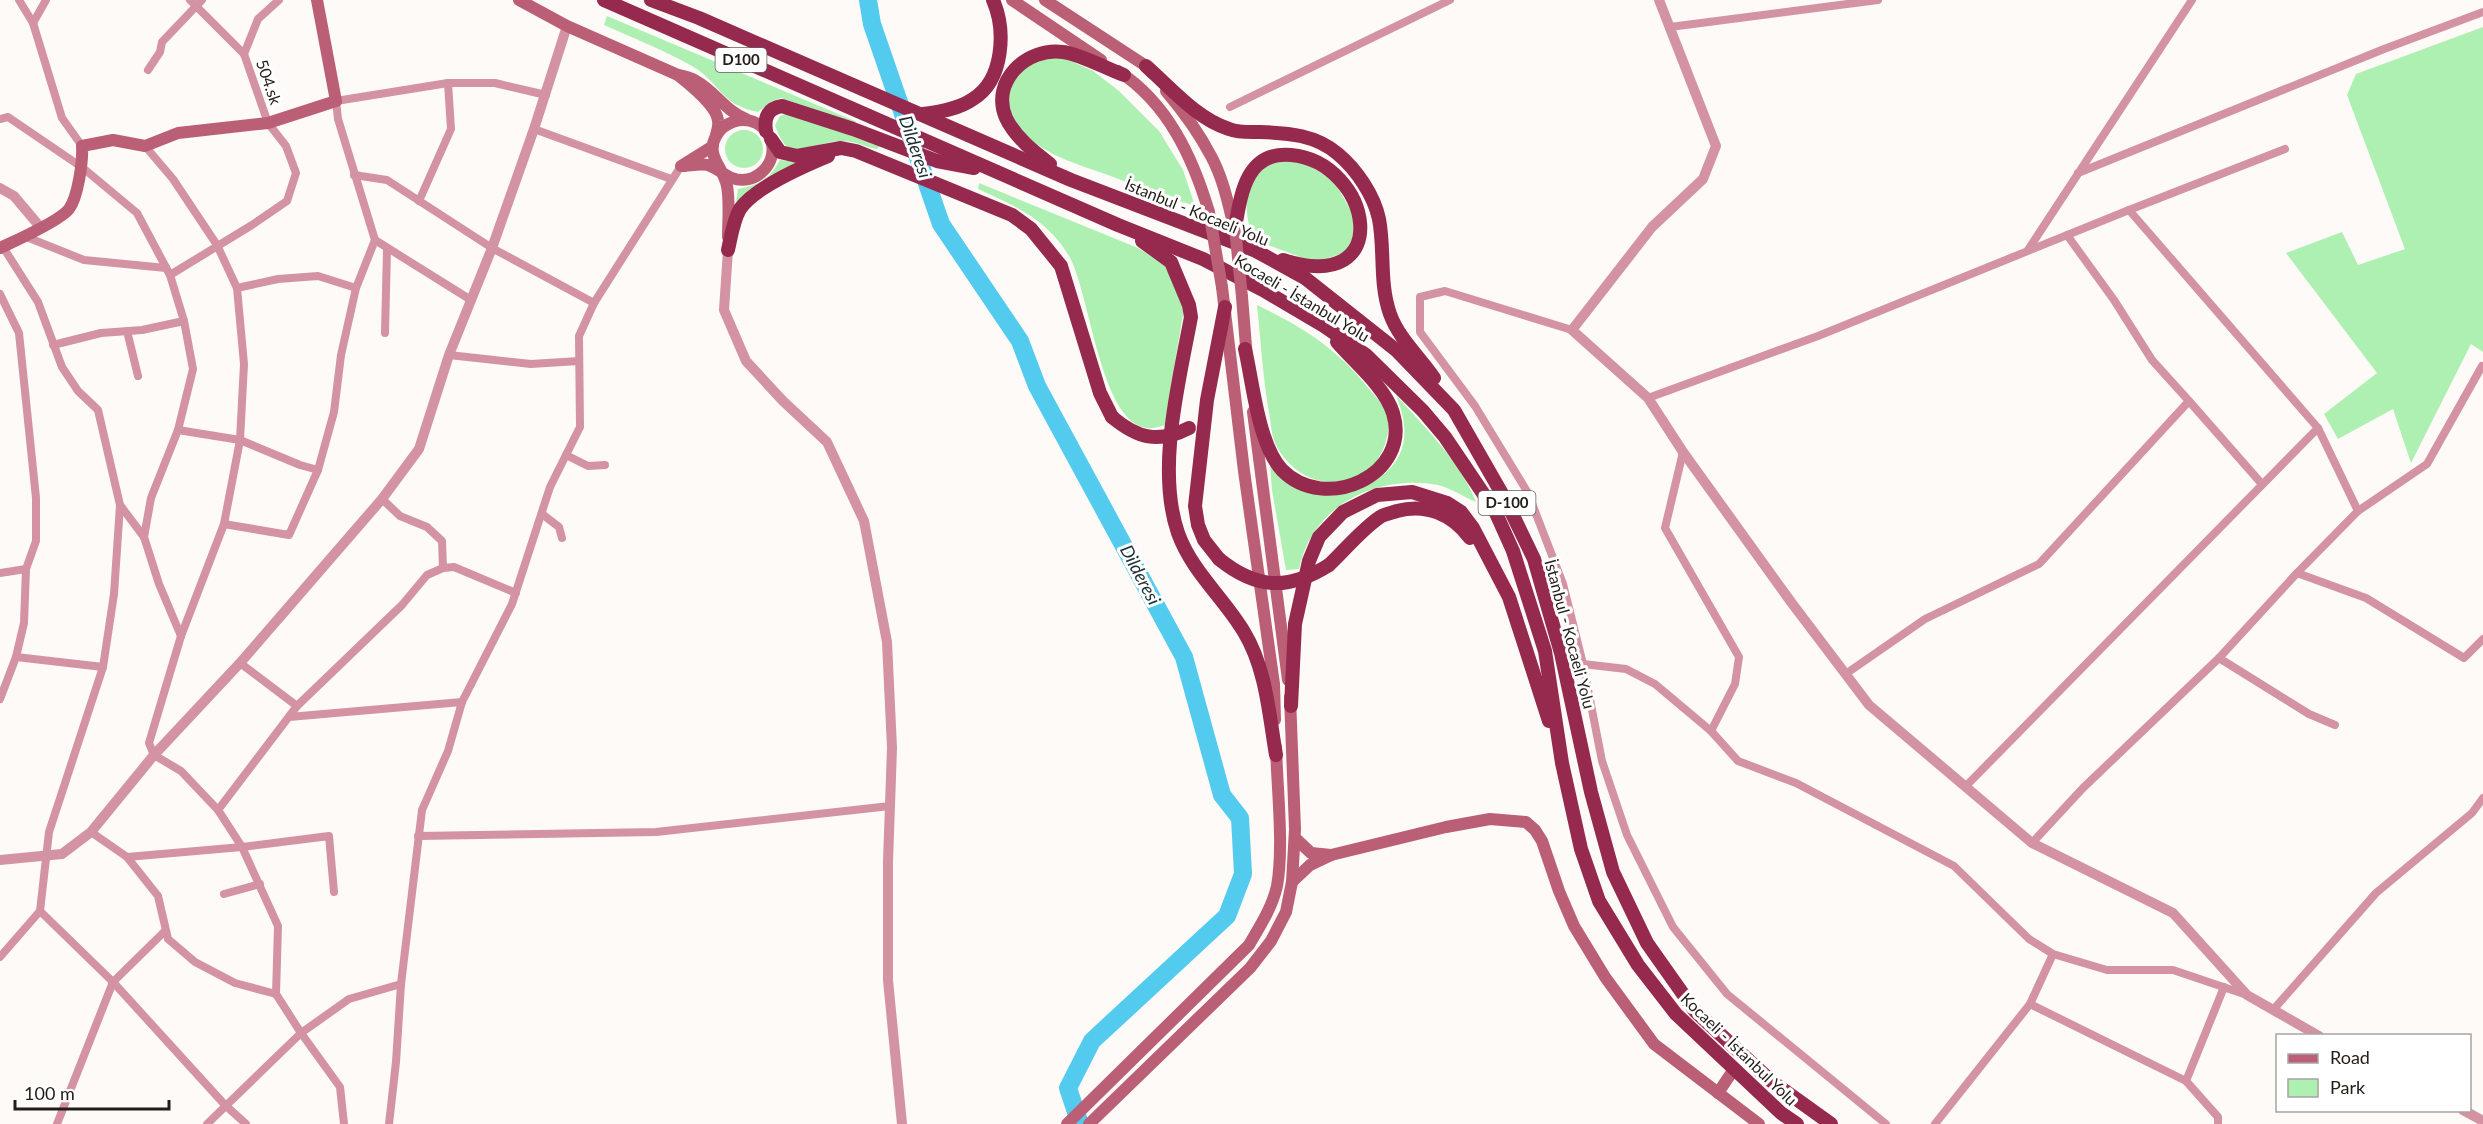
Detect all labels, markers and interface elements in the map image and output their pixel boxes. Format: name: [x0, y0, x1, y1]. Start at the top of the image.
road number: D100: [716, 48, 766, 72]
street label: 504.sk: [253, 57, 286, 108]
water label: Dilderesi: [895, 113, 937, 181]
street label: İstanbul - Kocaeli Yolu: [1122, 174, 1272, 249]
street label: Kocaeli - İstanbul Yolu: [1231, 250, 1373, 345]
road number: D-100: [1478, 491, 1536, 515]
water label: Dilderesi: [1116, 541, 1166, 608]
street label: İstanbul - Kocaeli Yolu: [1541, 557, 1600, 711]
street label: Kocaeli - İstanbul Yolu: [1677, 988, 1801, 1109]
legend: [2276, 1034, 2471, 1112]
text: Road: [2330, 1046, 2370, 1068]
scale bar: [15, 1073, 170, 1111]
text: Park: [2330, 1076, 2366, 1098]
text: 100 m: [24, 1082, 75, 1104]

